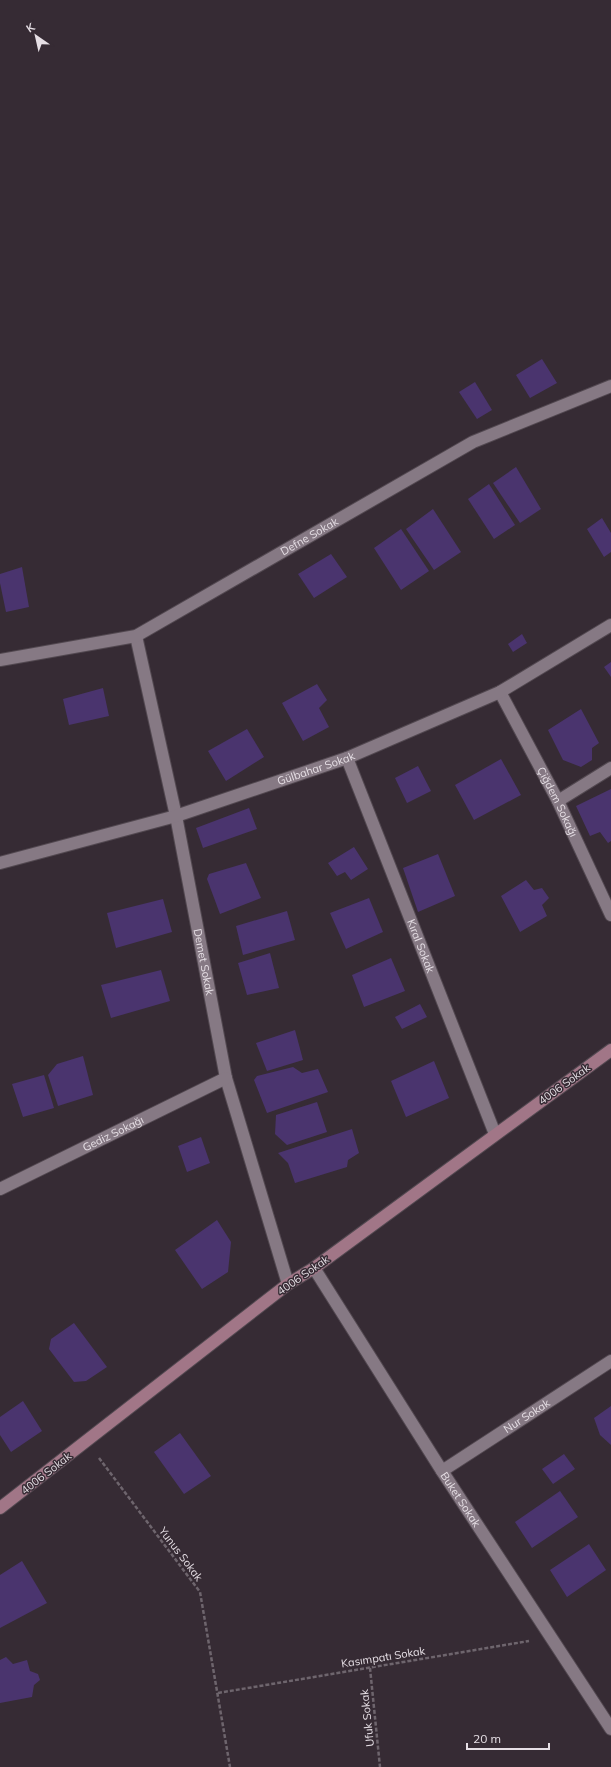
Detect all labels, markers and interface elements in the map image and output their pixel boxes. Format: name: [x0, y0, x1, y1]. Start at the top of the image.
north arrow: [16, 16, 56, 56]
text: K: [23, 19, 38, 36]
street label: Defne Sokak: [278, 514, 341, 558]
street label: Gülbahar Sokak: [275, 748, 357, 788]
street label: Çiğdem Sokağı: [534, 764, 581, 839]
street label: Kıral Sokak: [404, 917, 438, 975]
street label: Demet Sokak: [191, 927, 217, 997]
street label: 4006 Sokak: [536, 1060, 593, 1107]
street label: Gediz Sokağı: [80, 1113, 146, 1154]
street label: 4006 Sokak: [274, 1252, 332, 1298]
street label: Nur Sokak: [501, 1396, 553, 1436]
street label: 4006 Sokak: [18, 1449, 74, 1497]
street label: Buket Sokak: [437, 1469, 484, 1530]
street label: Yunus Sokak: [155, 1523, 206, 1584]
street label: Kasımpatı Sokak: [340, 1643, 426, 1671]
street label: Ufuk Sokak: [357, 1688, 377, 1747]
scale bar: [467, 1725, 549, 1751]
text: 20 m: [473, 1731, 501, 1746]

